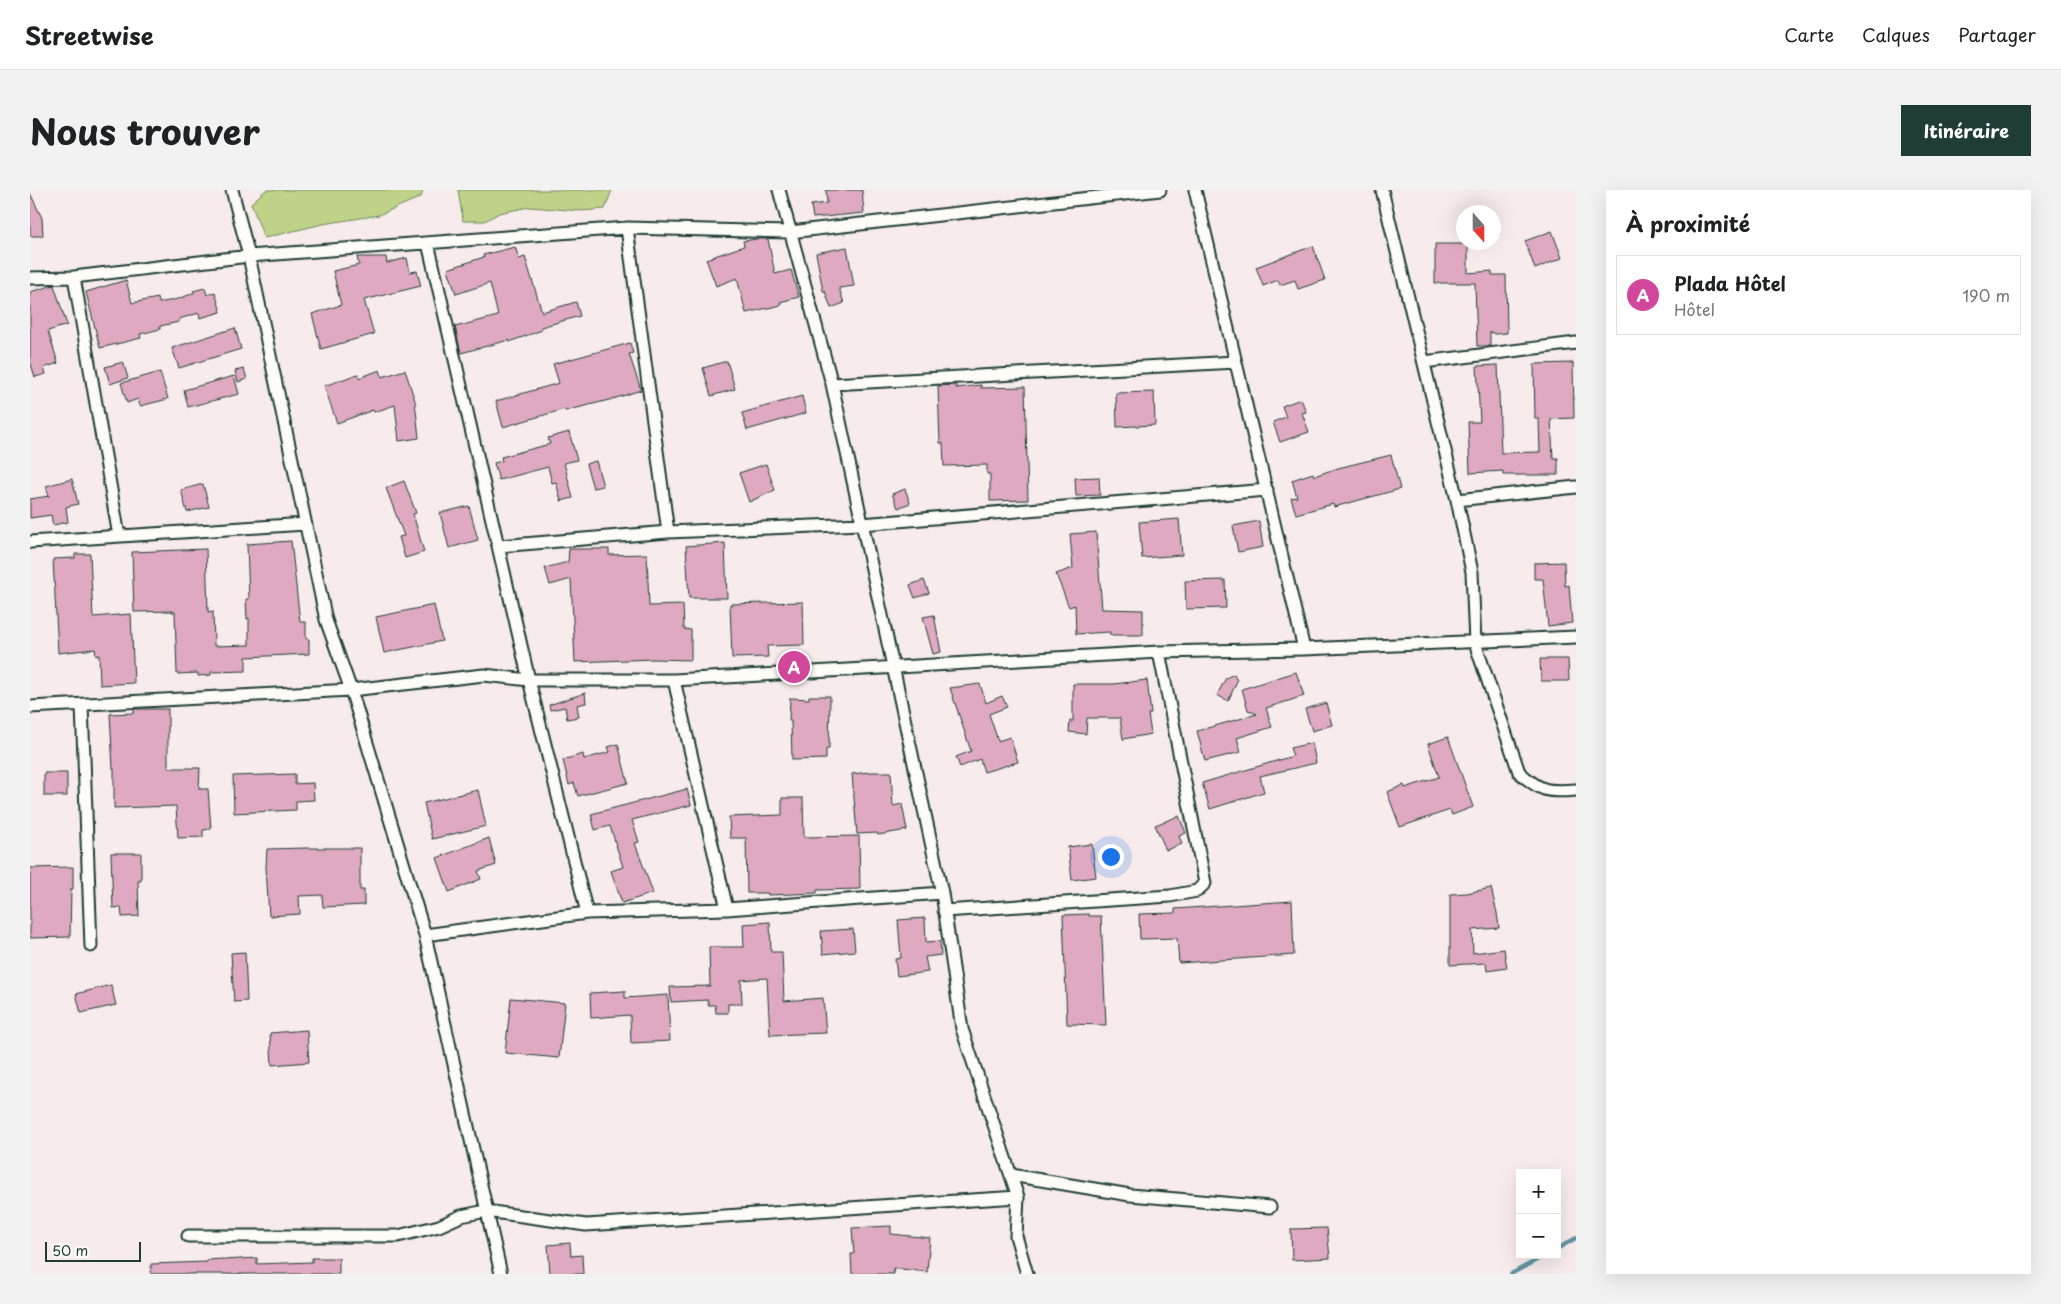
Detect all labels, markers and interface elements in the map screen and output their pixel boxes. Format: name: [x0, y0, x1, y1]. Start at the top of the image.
text: Streetwise: [25, 17, 154, 53]
text: Carte: [1784, 21, 1834, 48]
text: Calques: [1862, 21, 1930, 48]
text: Partager: [1958, 21, 2036, 48]
text: Nous trouver: [30, 104, 260, 157]
button: Itinéraire: [1901, 105, 2031, 156]
north arrow: [1456, 205, 1501, 250]
text: À proximité: [1626, 207, 1750, 239]
text: Plada Hôtel: [1674, 269, 1786, 297]
text: A: [1637, 283, 1649, 307]
text: 190 m: [1962, 283, 2010, 307]
text: Hôtel: [1674, 297, 1715, 321]
pin: A: [778, 648, 810, 686]
your location: [1098, 844, 1124, 870]
map controls: [1516, 1169, 1561, 1259]
button: +: [1516, 1169, 1561, 1214]
button: −: [1516, 1214, 1561, 1259]
scale bar: [45, 1239, 141, 1262]
text: 50 m: [52, 1240, 88, 1261]

